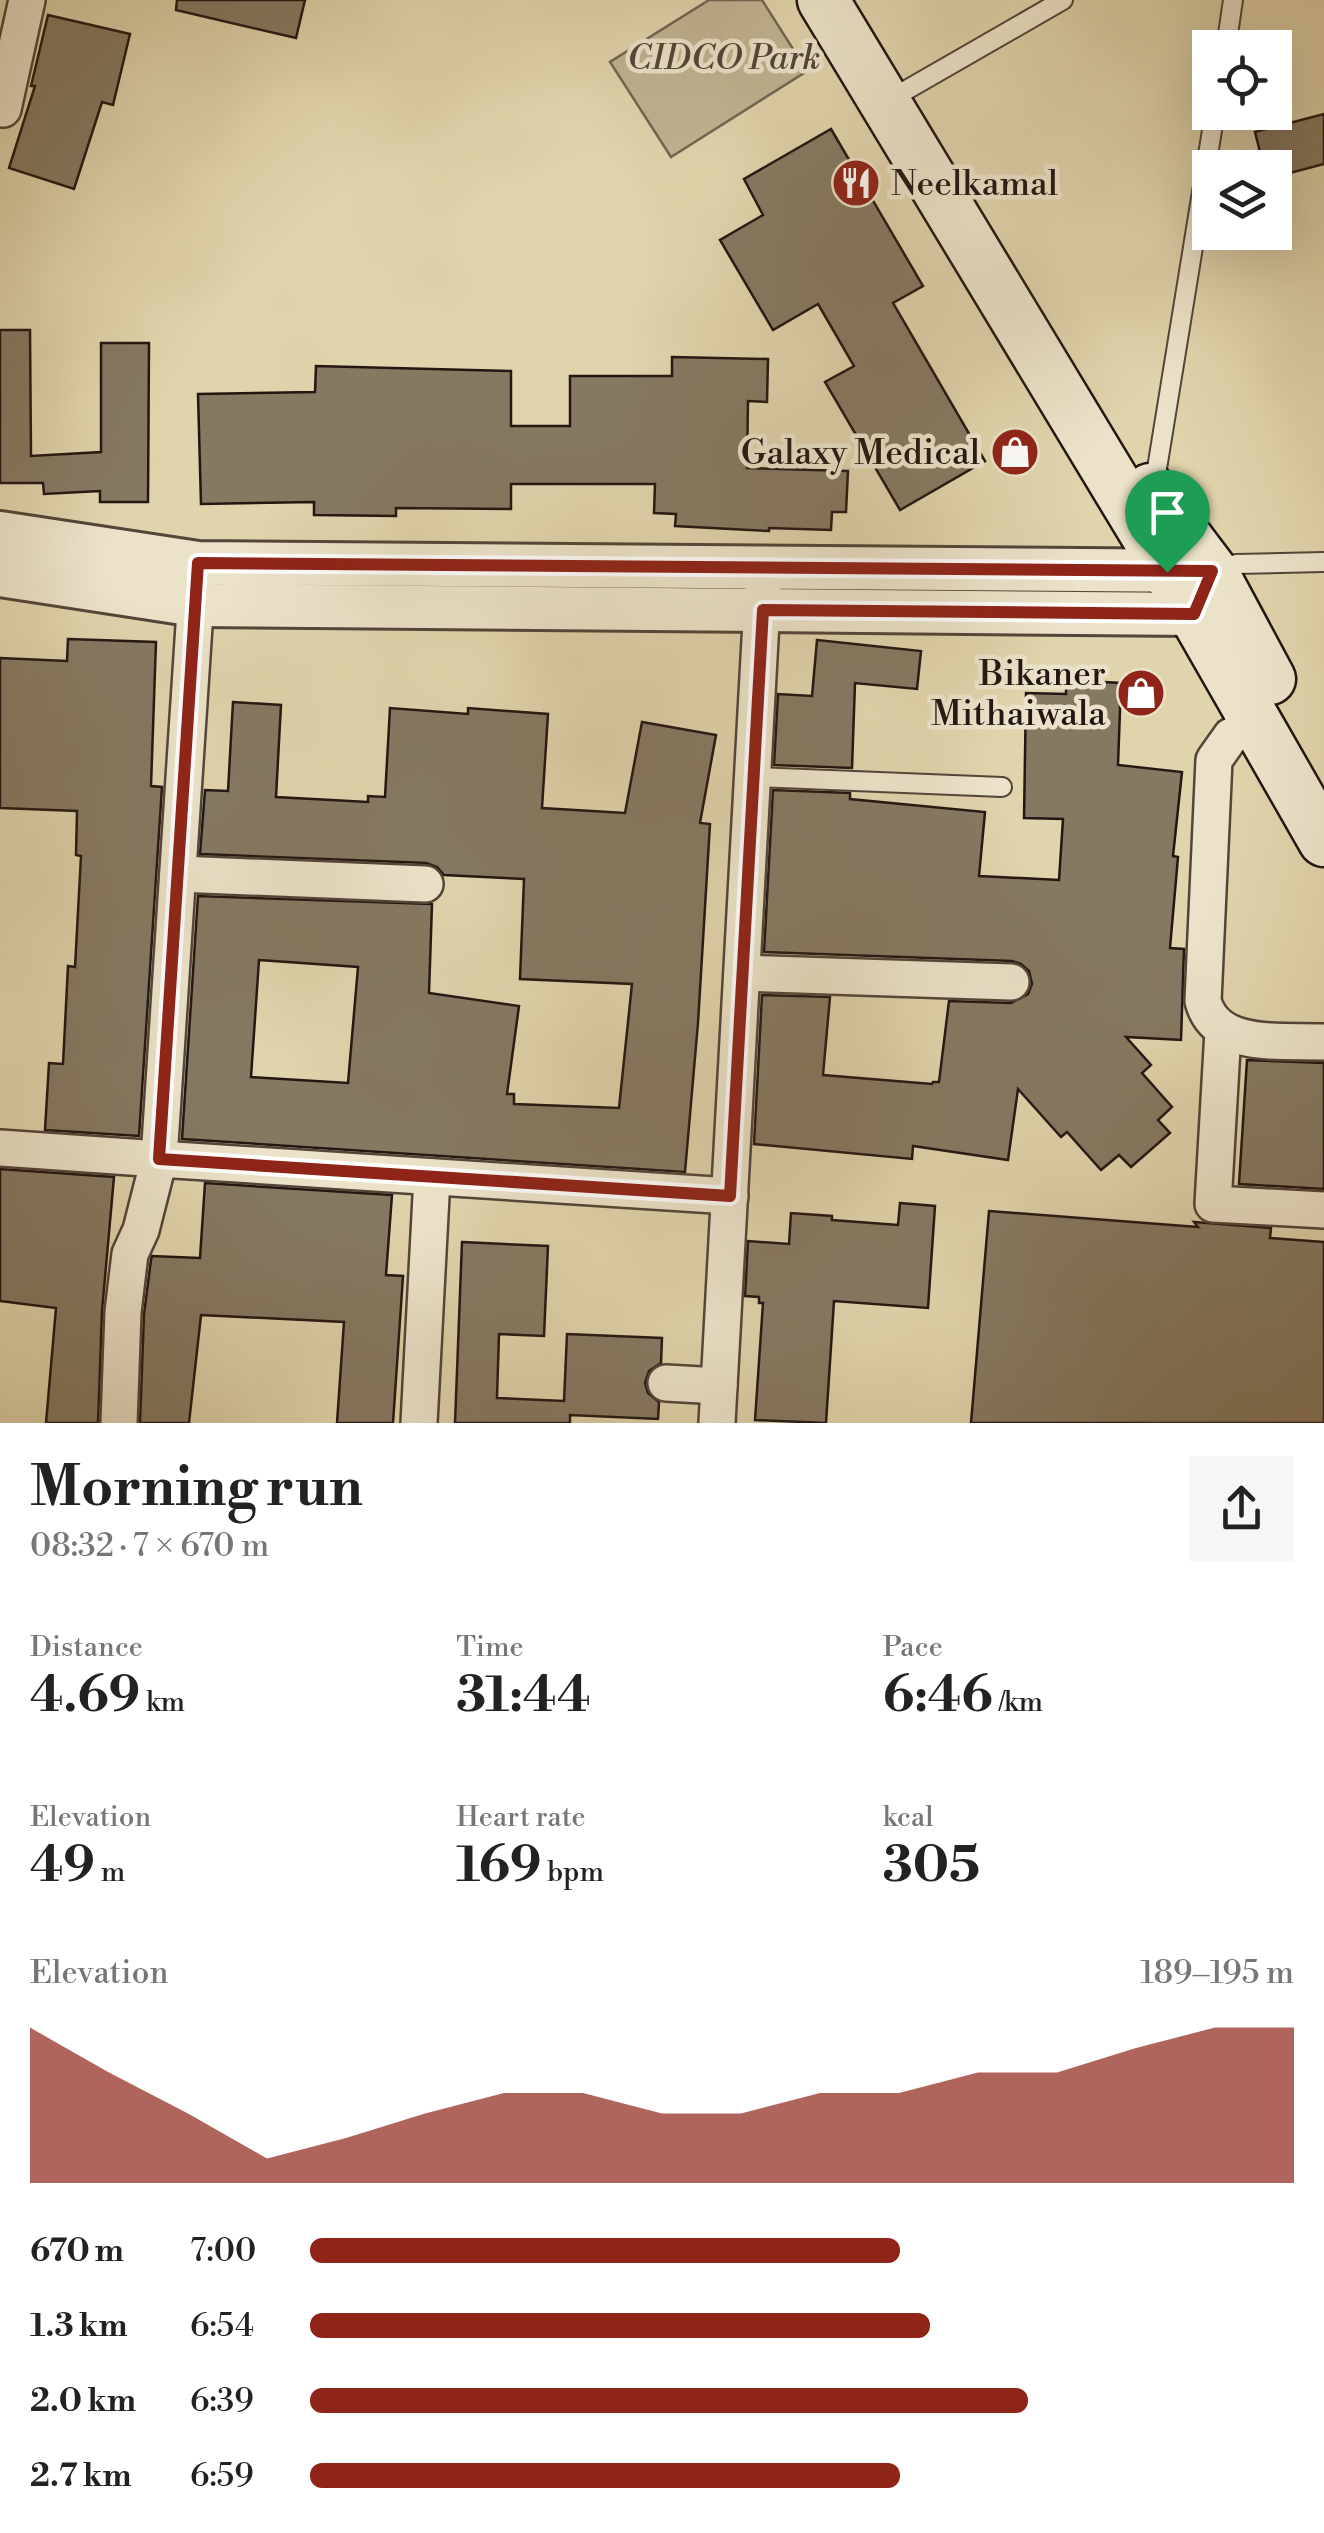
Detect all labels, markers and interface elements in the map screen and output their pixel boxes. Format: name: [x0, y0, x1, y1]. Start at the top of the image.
map controls: [1192, 30, 1292, 250]
button: locate: [1192, 30, 1292, 130]
park label: CIDCO Park: [627, 37, 821, 80]
button: layers: [1192, 150, 1292, 250]
restaurant icon: Neelkamal: [830, 157, 882, 209]
place label: Neelkamal: [891, 163, 1058, 206]
shop icon: Galaxy Medical: [989, 426, 1041, 478]
place label: Galaxy Medical: [741, 432, 980, 475]
pin: [1125, 470, 1210, 573]
icon: arrive: [1140, 485, 1195, 540]
place label: Bikaner Mithaiwala: [931, 653, 1106, 736]
shop icon: Bikaner Mithaiwala: [1115, 667, 1167, 719]
text: Morning run: [30, 1454, 363, 1523]
button: share: [1189, 1456, 1294, 1561]
text: 08:32 · 7 × 670 m: [30, 1526, 269, 1566]
text: Distance: [30, 1630, 143, 1665]
text: Time: [456, 1630, 524, 1665]
text: Pace: [883, 1630, 943, 1665]
text: 4.69: [30, 1665, 140, 1727]
text: 31:44: [456, 1665, 591, 1727]
text: 6:46: [883, 1665, 993, 1727]
text: km: [140, 1685, 185, 1720]
text: /km: [993, 1685, 1043, 1720]
text: Elevation: [30, 1800, 151, 1835]
text: Heart rate: [456, 1800, 586, 1835]
text: kcal: [883, 1800, 933, 1835]
text: 49: [30, 1835, 95, 1897]
text: 169: [456, 1835, 542, 1897]
text: 305: [883, 1835, 980, 1897]
text: m: [95, 1855, 125, 1890]
text: bpm: [542, 1855, 604, 1890]
text: Elevation: [30, 1953, 169, 1993]
text: 189–195 m: [1140, 1953, 1294, 1993]
text: 670 m: [30, 2231, 124, 2271]
text: 7:00: [190, 2231, 256, 2271]
text: 1.3 km: [30, 2306, 128, 2346]
text: 6:54: [190, 2306, 254, 2346]
text: 2.0 km: [30, 2381, 136, 2421]
text: 6:39: [190, 2381, 254, 2421]
text: 2.7 km: [30, 2456, 132, 2496]
text: 6:59: [190, 2456, 254, 2496]

